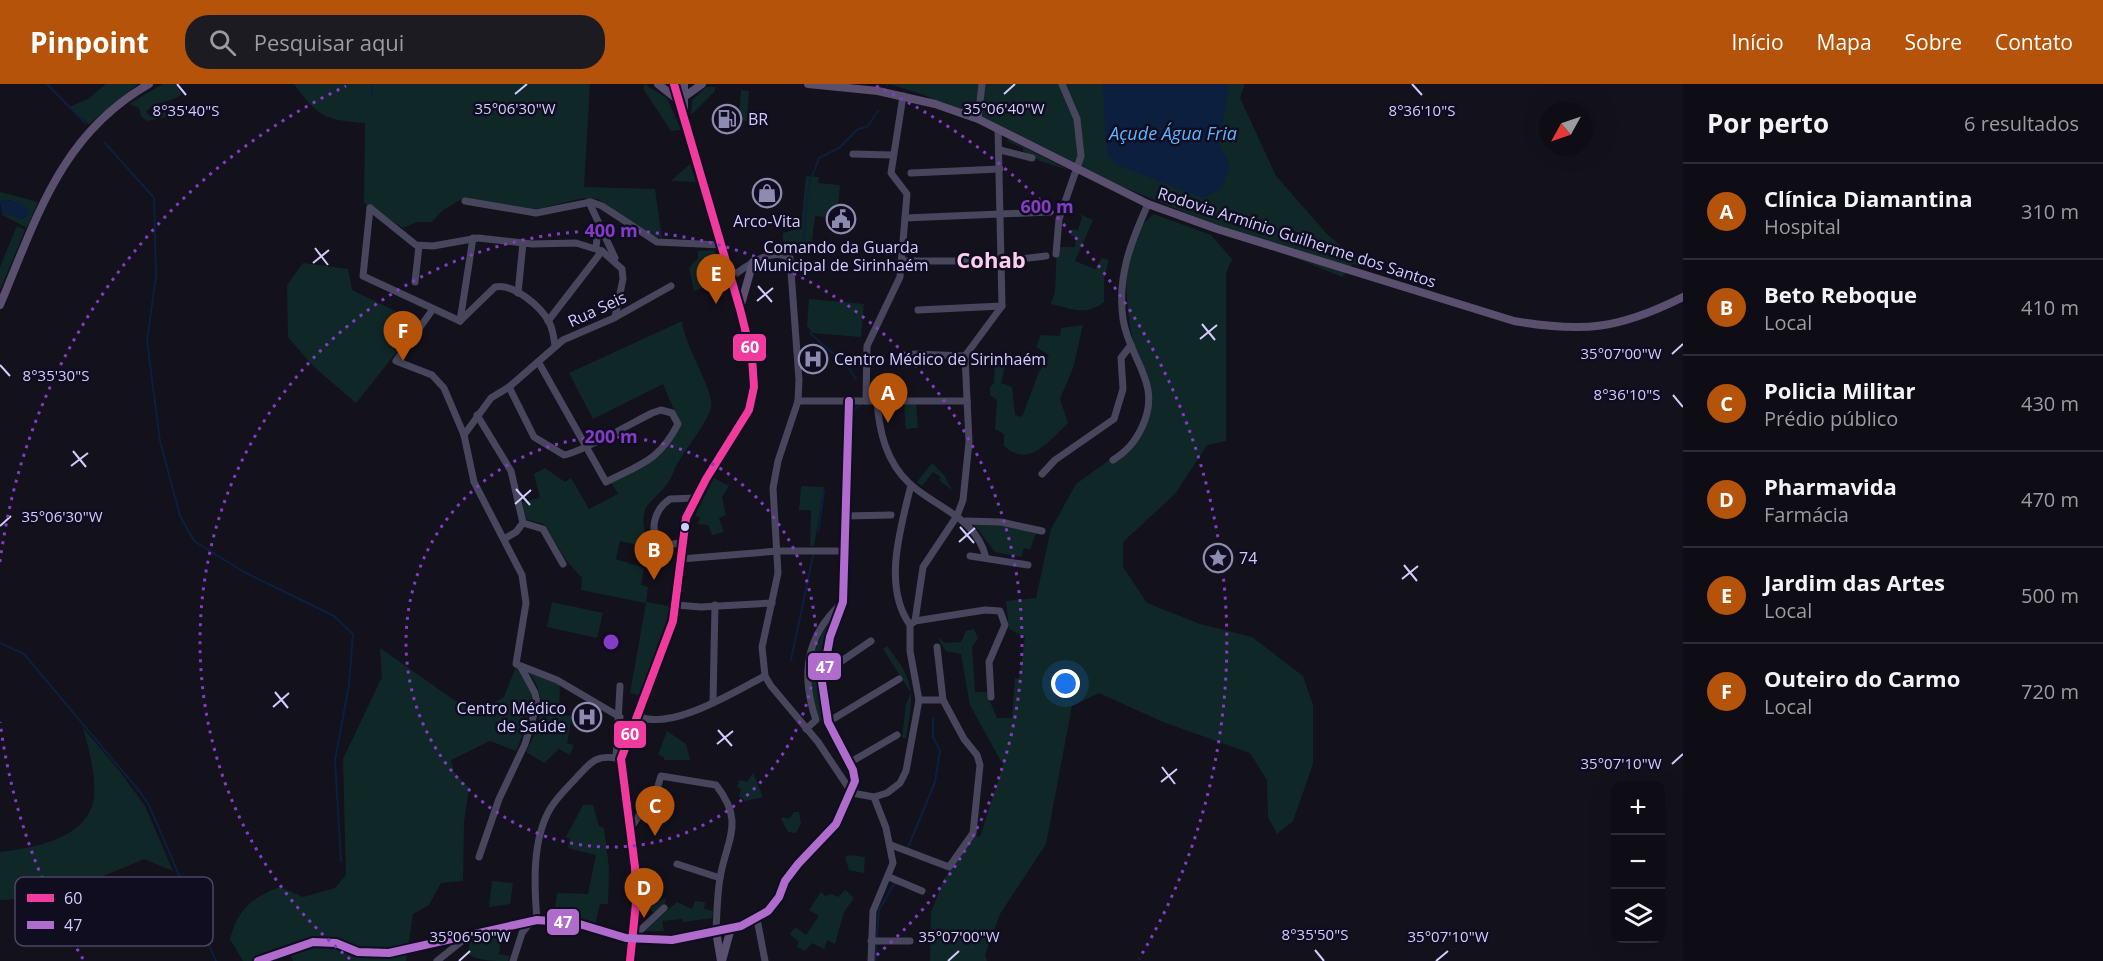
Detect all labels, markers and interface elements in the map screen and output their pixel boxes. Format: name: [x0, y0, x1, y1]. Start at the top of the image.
search box: [185, 15, 605, 69]
text: Pinpoint: [30, 23, 149, 61]
icon: search: [206, 26, 239, 59]
text: Pesquisar aqui: [254, 27, 404, 57]
text: Início: [1731, 28, 1784, 56]
text: Mapa: [1817, 28, 1872, 56]
text: Sobre: [1905, 28, 1962, 56]
text: Contato: [1995, 28, 2073, 56]
text: 35°06'30"W: [475, 98, 556, 118]
text: 35°06'40"W: [964, 98, 1045, 118]
text: 8°35'40"S: [153, 100, 219, 120]
text: 8°36'10"S: [1389, 100, 1455, 120]
north arrow: [1539, 102, 1593, 156]
fuel station icon: BR: [711, 103, 743, 135]
text: Por perto: [1707, 105, 1829, 141]
place label: BR: [748, 108, 768, 130]
text: 6 resultados: [1964, 110, 2079, 137]
water label: Açude Água Fria: [1107, 121, 1237, 145]
shop icon: Arco-Vita: [751, 177, 783, 209]
street label: Rodovia Armínio Guilherme dos Santos: [1155, 181, 1439, 293]
text: Clínica Diamantina: [1764, 183, 1973, 213]
text: 600 m: [1020, 194, 1074, 218]
text: A: [1720, 198, 1733, 225]
text: 310 m: [2021, 198, 2079, 225]
public building icon: Comando da Guarda Municipal de Sirinhaém: [825, 203, 857, 235]
place label: Arco-Vita: [733, 210, 801, 232]
text: Hospital: [1764, 213, 1841, 240]
text: 400 m: [584, 218, 638, 242]
place label: Comando da Guarda Municipal de Sirinhaém: [753, 236, 929, 276]
district label: Cohab: [956, 244, 1026, 274]
pin: E: [696, 254, 736, 304]
text: Beto Reboque: [1764, 279, 1917, 309]
street label: Rua Seis: [564, 286, 630, 332]
text: B: [1720, 294, 1733, 321]
text: 410 m: [2021, 294, 2079, 321]
text: Local: [1764, 309, 1812, 336]
pin: F: [384, 312, 422, 361]
line badge: 60: [732, 333, 767, 362]
text: 60: [741, 336, 759, 358]
hospital icon: Centro Médico de Sirinhaém: [797, 343, 829, 375]
text: 35°07'00"W: [1581, 343, 1662, 363]
place label: Centro Médico de Sirinhaém: [834, 348, 1046, 370]
text: 8°35'30"S: [23, 365, 89, 385]
pin: A: [868, 374, 908, 423]
text: Policia Militar: [1764, 375, 1916, 405]
text: 8°36'10"S: [1594, 384, 1660, 404]
text: C: [1720, 390, 1733, 417]
text: 430 m: [2021, 390, 2079, 417]
text: Prédio público: [1764, 405, 1898, 432]
text: 200 m: [584, 424, 638, 448]
text: Pharmavida: [1764, 471, 1897, 501]
text: D: [1719, 486, 1734, 513]
text: 470 m: [2021, 486, 2079, 513]
text: Farmácia: [1764, 501, 1849, 528]
text: 35°06'30"W: [22, 506, 103, 526]
unlabelled marker: [679, 521, 691, 533]
pin: B: [634, 530, 674, 580]
place icon: 74: [1202, 542, 1234, 574]
place label: 74: [1239, 547, 1257, 569]
text: Jardim das Artes: [1764, 567, 1945, 597]
text: E: [1721, 582, 1732, 609]
text: 500 m: [2021, 582, 2079, 609]
text: Local: [1764, 597, 1812, 624]
centre of rings: [601, 632, 621, 652]
line badge: 47: [807, 652, 842, 681]
text: 47: [816, 656, 834, 678]
text: Outeiro do Carmo: [1764, 663, 1960, 693]
your location: [1051, 669, 1080, 698]
text: F: [1721, 678, 1732, 705]
text: 720 m: [2021, 678, 2079, 705]
text: Local: [1764, 693, 1812, 720]
place label: Centro Médico de Saúde: [457, 697, 566, 737]
hospital icon: Centro Médico de Saúde: [571, 701, 603, 733]
line badge: 60: [613, 720, 647, 749]
text: 60: [621, 723, 639, 745]
text: 35°07'10"W: [1581, 753, 1662, 773]
map controls: [1611, 781, 1665, 943]
button: +: [1611, 781, 1665, 835]
pin: C: [636, 786, 674, 836]
button: −: [1611, 835, 1665, 889]
pin: D: [624, 868, 664, 918]
legend: [15, 877, 213, 946]
text: 60: [64, 887, 82, 909]
button: layers: [1611, 889, 1665, 943]
line badge: 47: [546, 908, 580, 936]
text: 47: [554, 911, 572, 933]
text: 47: [64, 914, 82, 936]
text: 8°35'50"S: [1282, 924, 1348, 944]
text: 35°06'50"W: [430, 926, 511, 946]
text: 35°07'00"W: [919, 926, 1000, 946]
text: 35°07'10"W: [1408, 926, 1489, 946]

